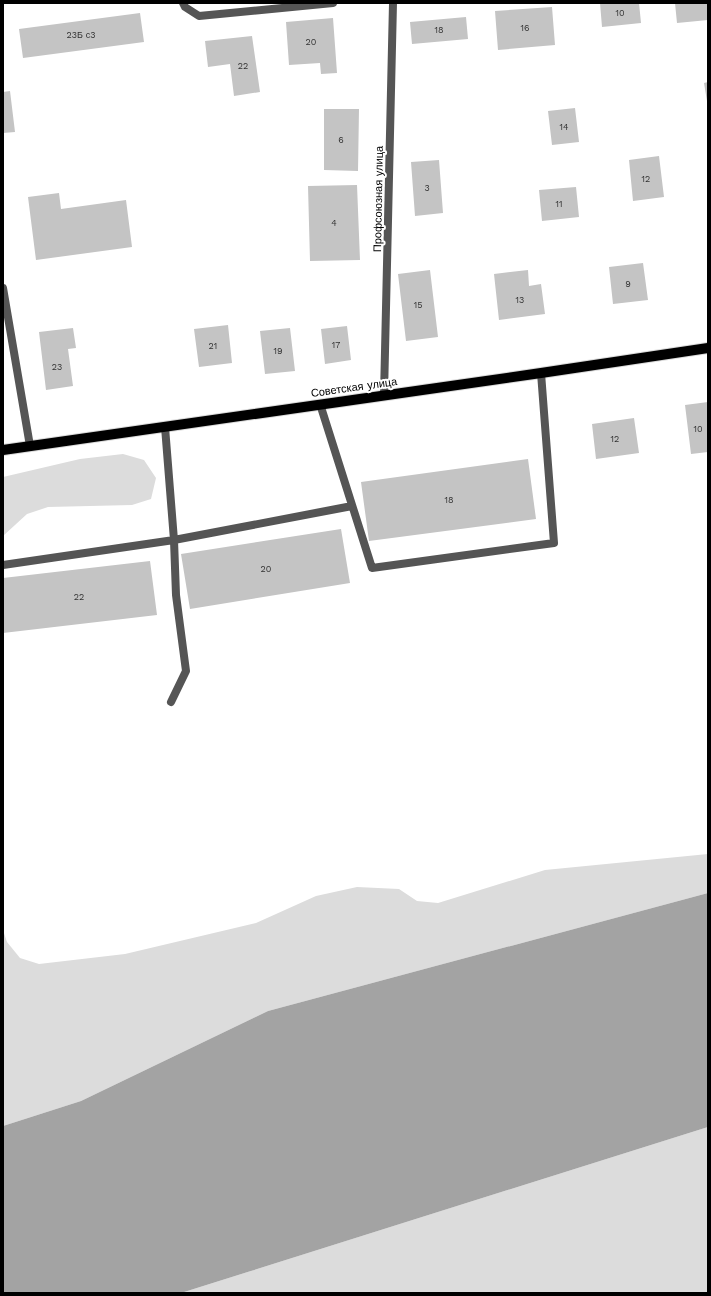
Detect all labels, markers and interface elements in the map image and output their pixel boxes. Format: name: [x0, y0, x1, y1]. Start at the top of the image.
house number: 10: [615, 8, 625, 18]
house number: 16: [521, 23, 529, 33]
house number: 18: [434, 25, 444, 35]
house number: 23Б с3: [66, 30, 96, 40]
house number: 20: [306, 37, 317, 47]
house number: 22: [238, 61, 248, 71]
house number: 14: [559, 122, 569, 132]
house number: 6: [338, 135, 344, 145]
street label: Профсоюзная улица: [371, 145, 386, 252]
house number: 12: [642, 174, 650, 184]
house number: 3: [424, 183, 430, 193]
house number: 11: [555, 199, 563, 209]
house number: 4: [331, 218, 337, 228]
house number: 9: [625, 279, 631, 289]
house number: 13: [516, 295, 524, 305]
house number: 15: [414, 300, 422, 310]
house number: 17: [332, 340, 340, 350]
house number: 21: [209, 341, 217, 351]
house number: 19: [273, 346, 283, 356]
house number: 23: [52, 362, 62, 372]
street label: Советская улица: [310, 375, 399, 400]
house number: 10: [693, 424, 703, 434]
house number: 12: [611, 434, 619, 444]
house number: 18: [444, 495, 454, 505]
house number: 20: [261, 564, 272, 574]
house number: 22: [74, 592, 84, 602]

